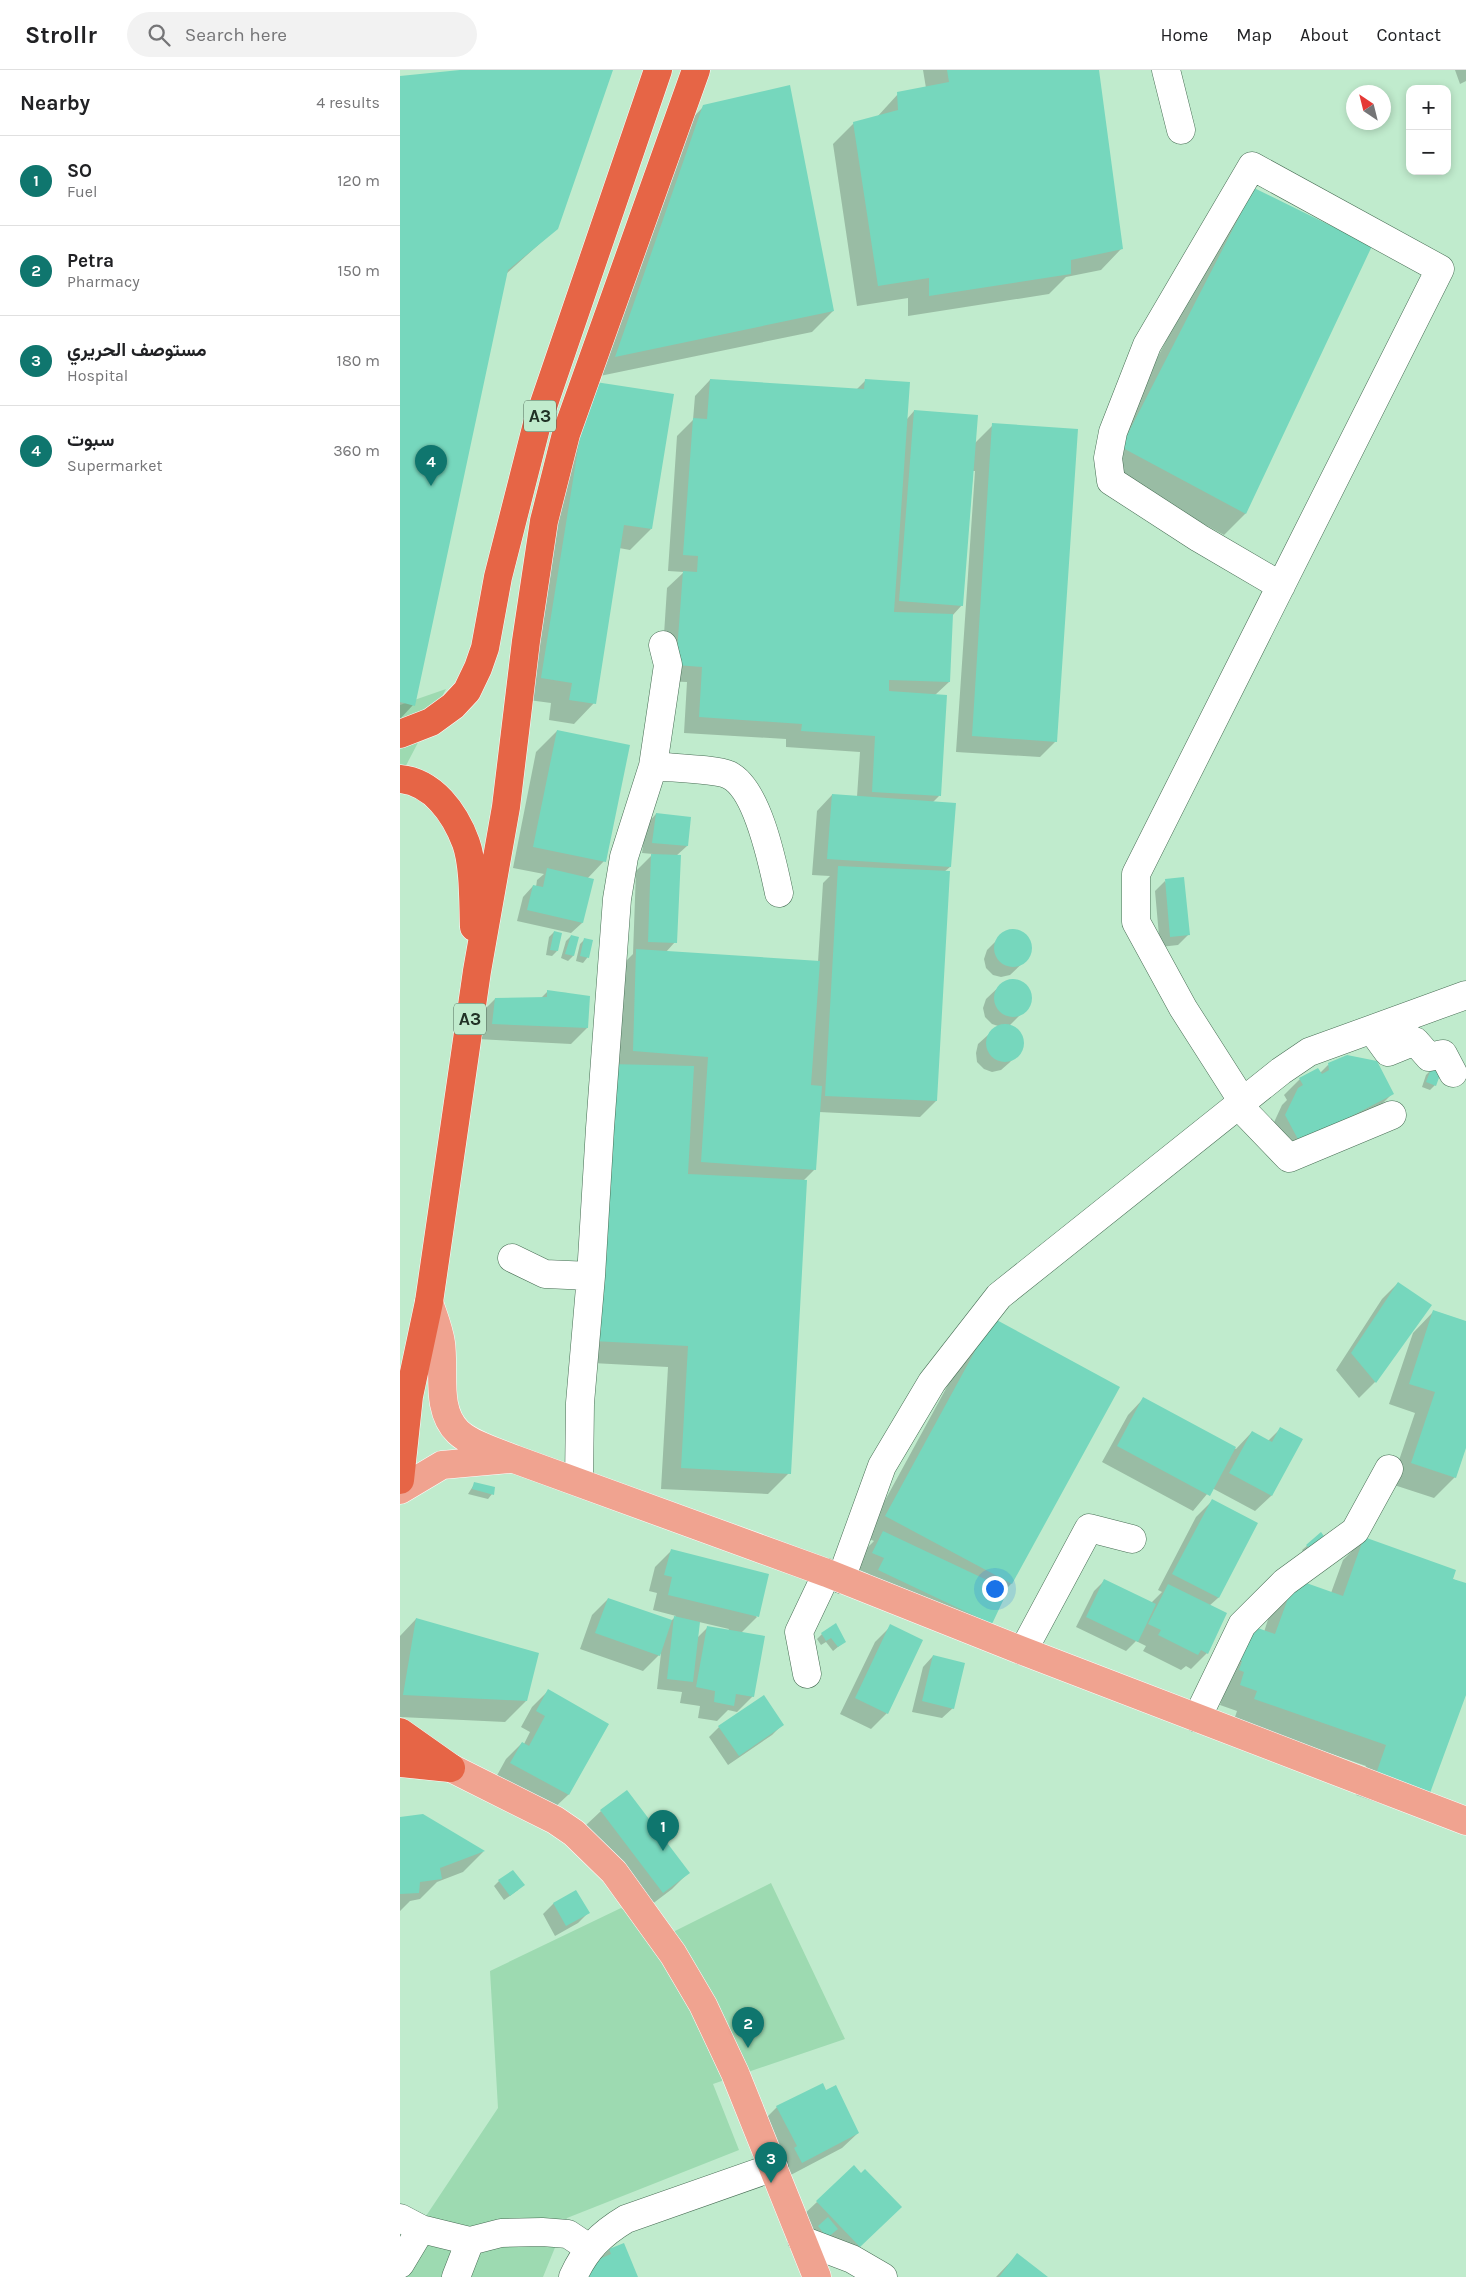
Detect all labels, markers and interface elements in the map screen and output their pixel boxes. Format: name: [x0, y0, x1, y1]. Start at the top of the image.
search box: [127, 12, 477, 57]
text: Strollr: [25, 21, 97, 49]
icon: search: [145, 21, 173, 49]
text: Search here: [185, 24, 287, 46]
text: Home: [1160, 24, 1208, 46]
text: Map: [1236, 24, 1272, 46]
text: About: [1300, 24, 1349, 46]
text: Contact: [1377, 24, 1441, 46]
north arrow: [1346, 85, 1391, 130]
map controls: [1406, 85, 1451, 175]
button: +: [1406, 85, 1451, 130]
text: Nearby: [20, 91, 90, 115]
text: 4 results: [316, 93, 380, 112]
button: −: [1406, 130, 1451, 175]
text: SO: [67, 160, 92, 182]
text: 1: [33, 171, 39, 190]
text: 120 m: [337, 171, 380, 190]
text: Fuel: [67, 182, 97, 201]
text: Petra: [67, 250, 114, 272]
text: 2: [31, 261, 41, 280]
text: 150 m: [337, 261, 380, 280]
text: Pharmacy: [67, 272, 140, 291]
text: مستوصف الحريري: [67, 339, 207, 361]
text: 3: [31, 351, 41, 370]
text: 180 m: [337, 351, 380, 370]
text: Hospital: [67, 366, 128, 385]
road number: A3: [524, 401, 556, 432]
text: سبوت: [67, 429, 114, 451]
text: 4: [31, 441, 41, 460]
text: 360 m: [333, 441, 380, 460]
pin: 4: [415, 445, 447, 486]
text: Supermarket: [67, 456, 163, 475]
road number: A3: [454, 1004, 486, 1034]
your location: [982, 1576, 1008, 1602]
pin: 1: [647, 1810, 679, 1851]
pin: 2: [732, 2007, 764, 2048]
pin: 3: [755, 2142, 787, 2183]

